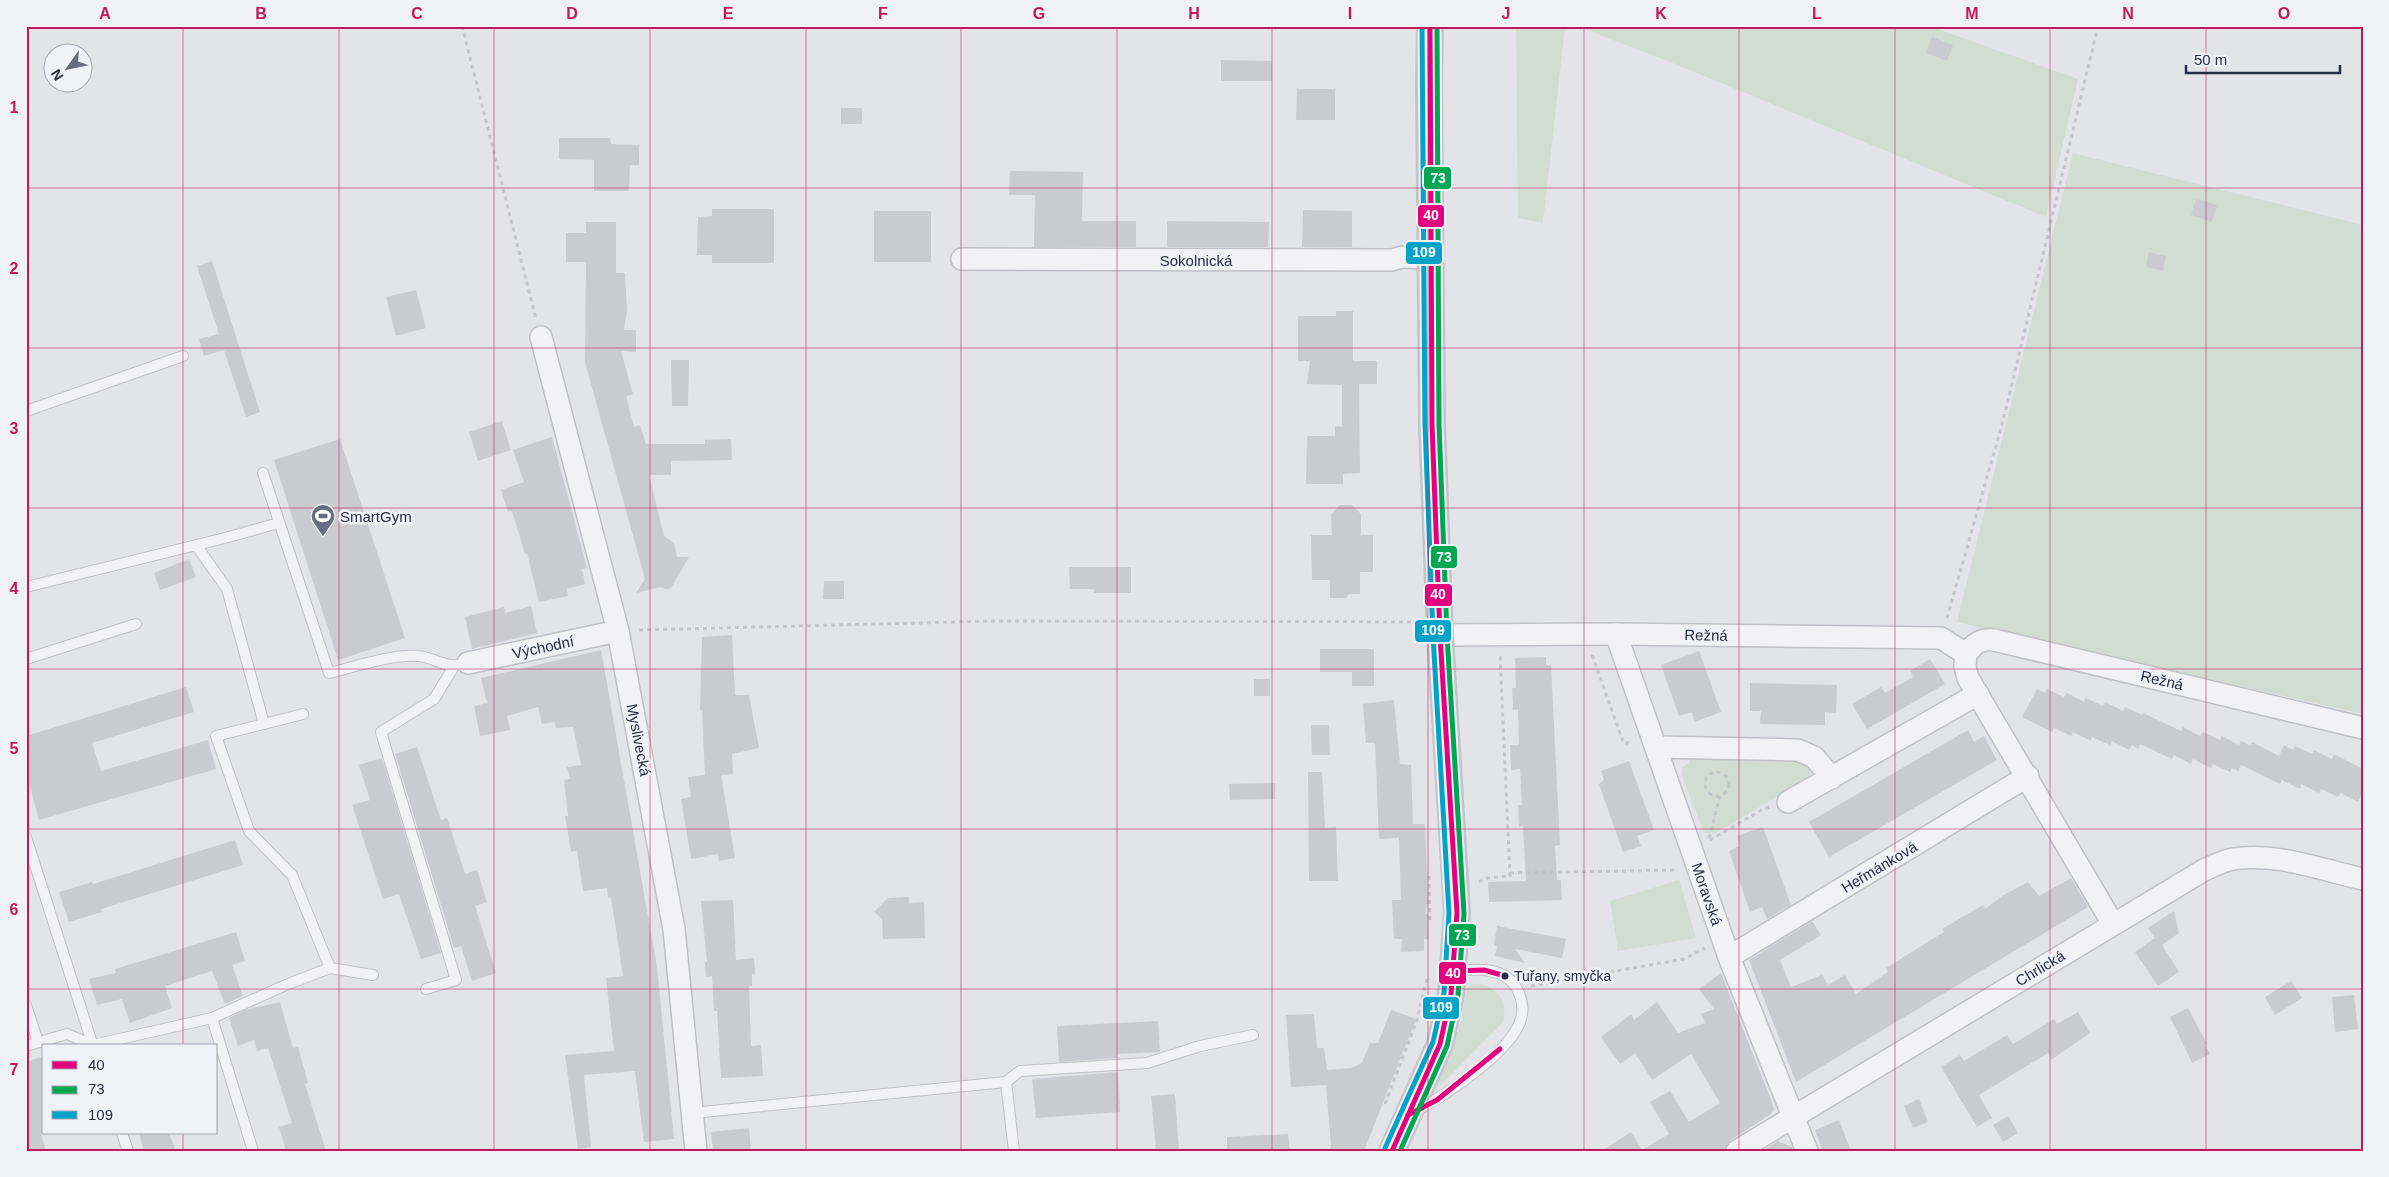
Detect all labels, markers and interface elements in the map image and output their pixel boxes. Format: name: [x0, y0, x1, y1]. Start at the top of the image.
text: A: [99, 5, 111, 22]
text: B: [255, 5, 267, 22]
text: C: [411, 5, 423, 22]
text: D: [566, 5, 578, 22]
text: E: [723, 5, 734, 22]
text: F: [878, 5, 888, 22]
text: G: [1033, 5, 1045, 22]
text: H: [1188, 5, 1200, 22]
text: I: [1348, 5, 1352, 22]
text: J: [1502, 5, 1510, 22]
text: K: [1655, 5, 1667, 22]
text: L: [1812, 5, 1822, 22]
text: M: [1965, 5, 1979, 22]
text: N: [2122, 5, 2134, 22]
text: O: [2278, 5, 2290, 22]
north arrow: [42, 42, 92, 92]
scale bar: [2186, 42, 2340, 74]
text: 50 m: [2194, 51, 2227, 68]
text: N: [48, 66, 67, 84]
text: 1: [10, 99, 19, 116]
line badge: 73: [1423, 166, 1452, 190]
text: 73: [1430, 170, 1446, 186]
line badge: 40: [1417, 204, 1445, 228]
text: 40: [1423, 207, 1439, 223]
line badge: 109: [1405, 241, 1443, 265]
text: 109: [1412, 244, 1436, 260]
street label: Sokolnická: [1160, 252, 1233, 269]
text: 2: [10, 260, 19, 277]
text: 3: [10, 420, 19, 437]
sports icon: SmartGym: [310, 503, 336, 537]
place label: SmartGym: [340, 508, 412, 525]
line badge: 73: [1430, 545, 1458, 569]
text: 73: [1436, 549, 1452, 565]
text: 4: [10, 580, 19, 597]
line badge: 40: [1424, 583, 1453, 607]
text: 40: [1430, 586, 1446, 602]
line badge: 109: [1414, 619, 1452, 643]
text: 109: [1421, 622, 1445, 638]
street label: Režná: [1684, 626, 1728, 644]
street label: Východní: [511, 632, 576, 662]
street label: Režná: [2139, 667, 2186, 693]
street label: Myslivecká: [624, 702, 654, 778]
text: 5: [10, 740, 19, 757]
street label: Heřmánková: [1838, 837, 1920, 896]
street label: Moravská: [1688, 860, 1726, 928]
text: 6: [10, 901, 19, 918]
line badge: 73: [1448, 923, 1477, 947]
text: 73: [1454, 927, 1470, 943]
street label: Chrlická: [2012, 946, 2068, 989]
line badge: 40: [1438, 961, 1467, 985]
text: 40: [1445, 965, 1461, 981]
place label: Tuřany, smyčka: [1514, 968, 1611, 984]
marker: Tuřany, smyčka: [1500, 971, 1510, 981]
line badge: 109: [1422, 996, 1460, 1020]
text: 109: [1429, 999, 1453, 1015]
legend: [42, 1044, 218, 1134]
text: 40: [88, 1056, 105, 1073]
text: 7: [10, 1061, 19, 1078]
text: 73: [88, 1080, 105, 1097]
text: 109: [88, 1106, 113, 1123]

